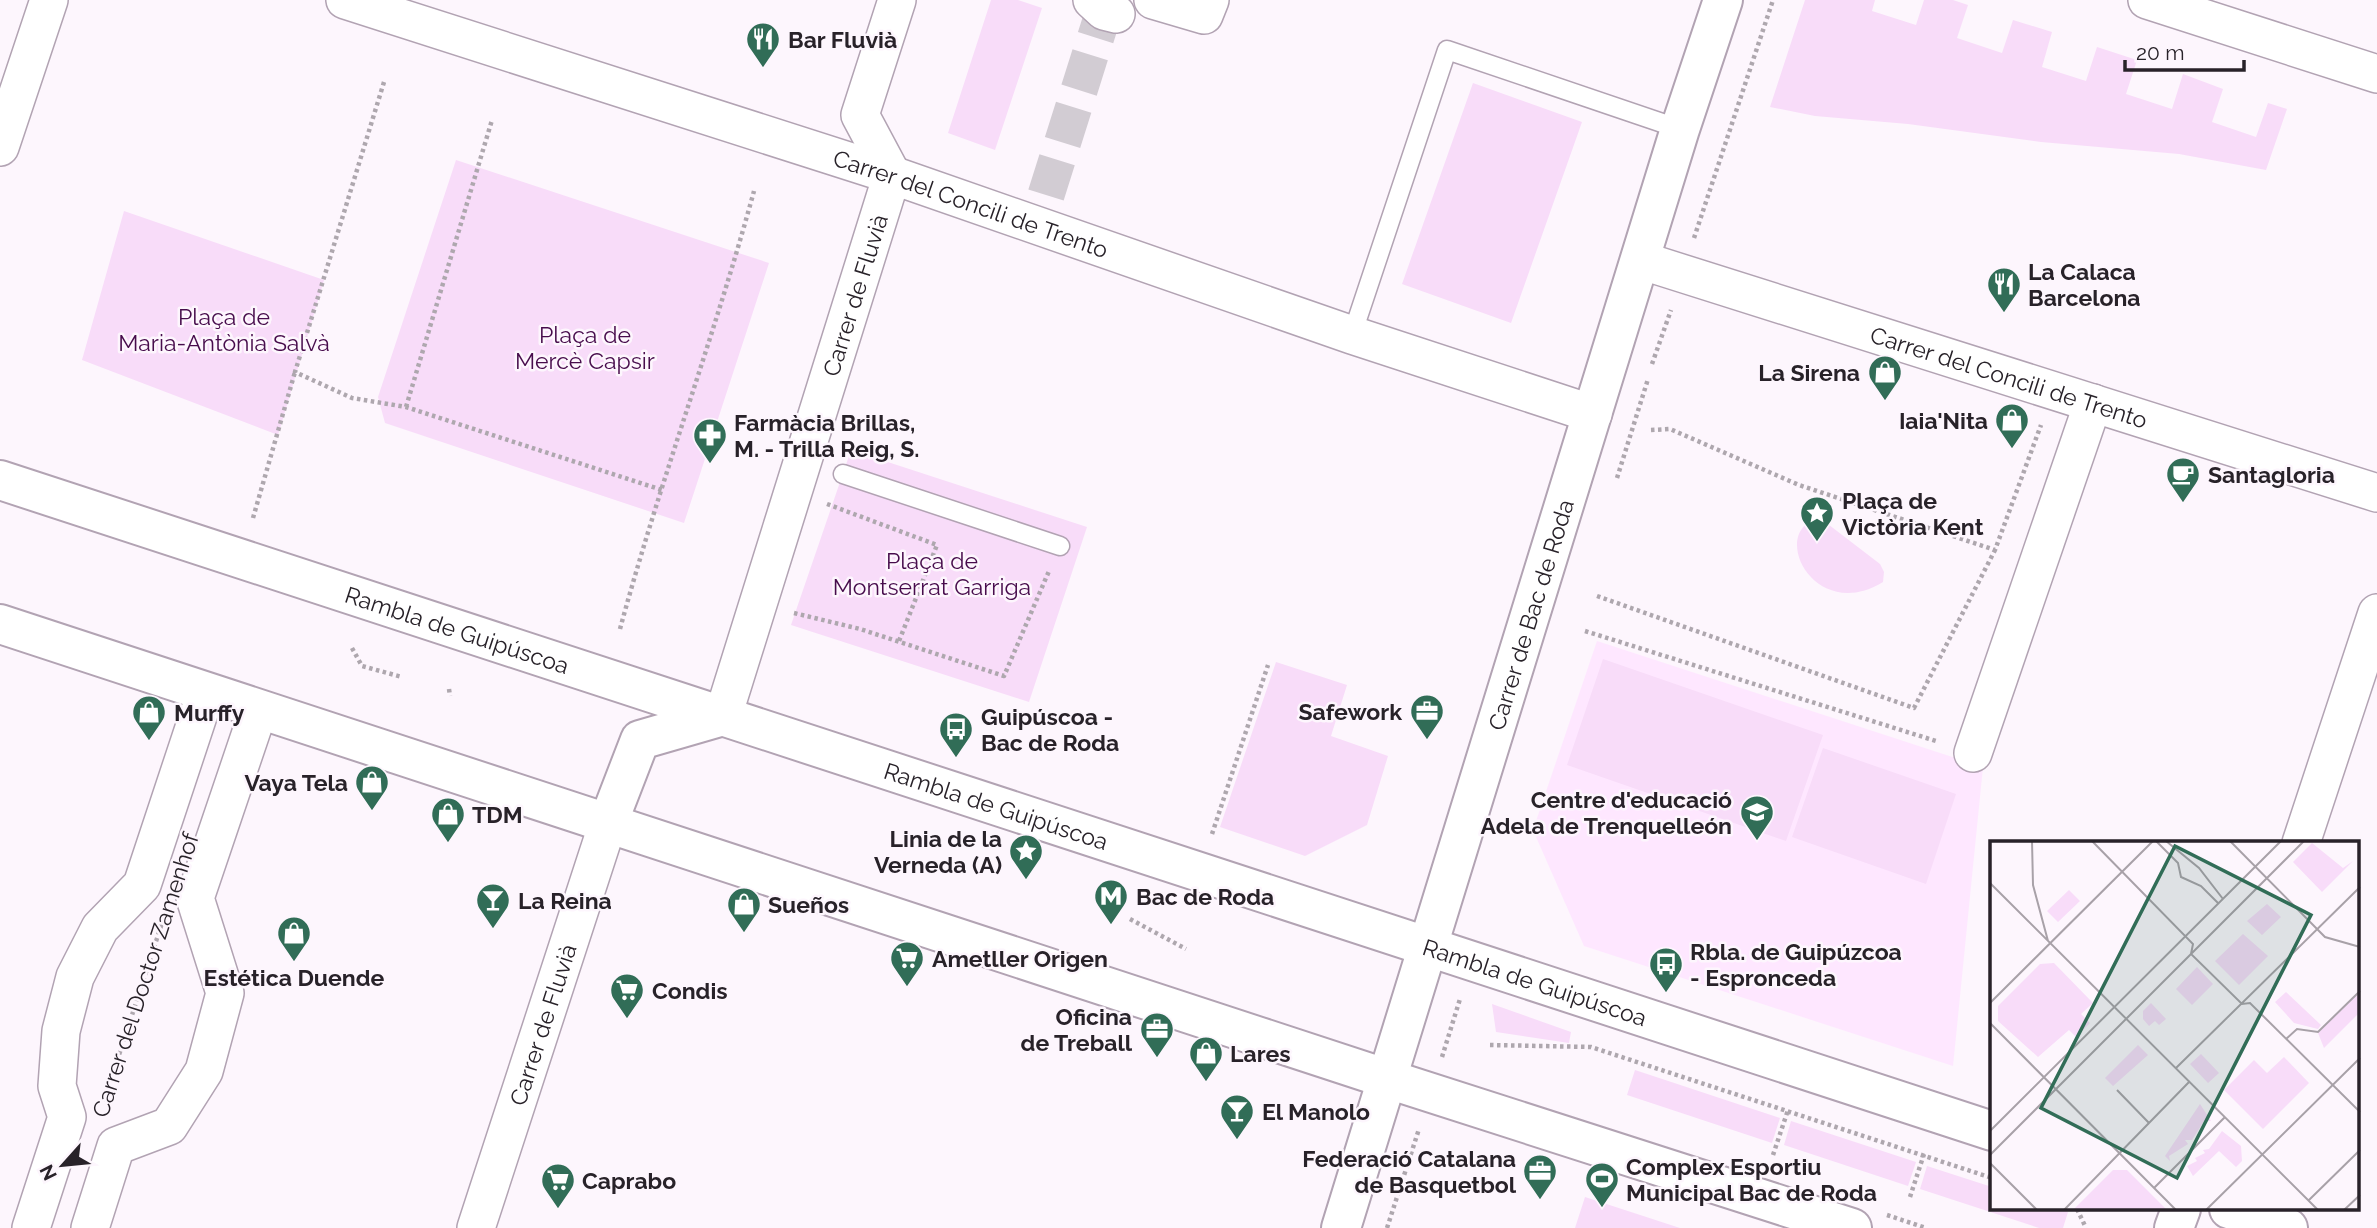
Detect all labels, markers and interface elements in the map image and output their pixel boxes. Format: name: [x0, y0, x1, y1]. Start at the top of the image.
restaurant icon: Bar Fluvià: [744, 20, 782, 69]
place label: Bar Fluvià: [788, 26, 897, 53]
scale bar: [2125, 28, 2244, 72]
text: 20 m: [2136, 40, 2184, 65]
street label: Carrer del Concili de Trento: [830, 144, 1112, 263]
street label: Carrer de Fluvià: [817, 211, 892, 379]
place label: La Calaca Barcelona: [2028, 258, 2141, 311]
restaurant icon: La Calaca Barcelona: [1985, 265, 2023, 314]
park label: Plaça de Maria-Antònia Salvà: [118, 303, 330, 356]
street label: Carrer del Concili de Trento: [1867, 320, 2151, 433]
park label: Plaça de Mercè Capsir: [515, 321, 655, 374]
shop icon: La Sirena: [1866, 353, 1904, 402]
place label: La Sirena: [1758, 359, 1860, 386]
shop icon: Iaia'Nita: [1993, 401, 2031, 450]
place label: Iaia'Nita: [1899, 407, 1988, 434]
place label: Farmàcia Brillas, M. - Trilla Reig, S.: [734, 409, 919, 462]
pharmacy icon: Farmàcia Brillas, M. - Trilla Reig, S.: [691, 416, 729, 465]
cafe icon: Santagloria: [2164, 455, 2202, 504]
place label: Santagloria: [2208, 461, 2335, 488]
place label: Plaça de Victòria Kent: [1842, 487, 1984, 540]
place icon: Plaça de Victòria Kent: [1798, 494, 1836, 543]
street label: Carrer de Bac de Roda: [1482, 496, 1579, 733]
park label: Plaça de Montserrat Garriga: [833, 547, 1031, 600]
street label: Rambla de Guipúscoa: [342, 580, 573, 679]
office icon: Safework: [1408, 692, 1446, 741]
shop icon: Murffy: [130, 693, 168, 742]
place label: Safework: [1298, 698, 1402, 725]
place label: Murffy: [174, 699, 245, 726]
place label: Guipúscoa - Bac de Roda: [981, 703, 1119, 756]
bus stop icon: Guipúscoa - Bac de Roda: [937, 710, 975, 759]
street label: Rambla de Guipúscoa: [881, 756, 1112, 855]
shop icon: Vaya Tela: [353, 763, 391, 812]
place label: Vaya Tela: [244, 769, 348, 796]
place label: Centre d'educació Adela de Trenquelleón: [1481, 786, 1732, 839]
school or university icon: Centre d'educació Adela de Trenquelleón: [1738, 793, 1776, 842]
shop icon: TDM: [429, 795, 467, 844]
place label: TDM: [472, 801, 523, 828]
place label: Linia de la Verneda (A): [874, 825, 1002, 878]
street label: Carrer del Doctor Zamenhof: [86, 828, 204, 1120]
place icon: Linia de la Verneda (A): [1007, 832, 1045, 881]
inset map: [1990, 841, 2360, 1210]
metro station icon: Bac de Roda: [1092, 877, 1130, 926]
bar icon: La Reina: [474, 881, 512, 930]
place label: Bac de Roda: [1136, 883, 1274, 910]
shop icon: Sueños: [725, 885, 763, 934]
place label: La Reina: [518, 887, 612, 914]
place label: Sueños: [768, 891, 849, 918]
shop icon: Estética Duende: [275, 914, 313, 963]
street label: Rambla de Guipúscoa: [1420, 933, 1651, 1031]
place label: Rbla. de Guipúzcoa - Espronceda: [1690, 938, 1902, 991]
supermarket icon: Ametller Origen: [888, 939, 926, 988]
street label: Carrer de Fluvià: [503, 940, 581, 1109]
place label: Ametller Origen: [932, 945, 1108, 972]
bus stop icon: Rbla. de Guipúzcoa - Espronceda: [1647, 945, 1685, 994]
place label: Estética Duende: [204, 964, 385, 991]
supermarket icon: Condis: [608, 971, 646, 1020]
place label: Condis: [652, 977, 728, 1004]
place label: Oficina de Treball: [1021, 1003, 1133, 1056]
office icon: Oficina de Treball: [1138, 1010, 1176, 1059]
shop icon: Lares: [1187, 1034, 1225, 1083]
place label: Lares: [1230, 1040, 1291, 1067]
bar icon: El Manolo: [1218, 1092, 1256, 1141]
place label: El Manolo: [1262, 1098, 1370, 1125]
north arrow: [28, 1130, 98, 1200]
place label: Federació Catalana de Basquetbol: [1302, 1145, 1517, 1198]
office icon: Federació Catalana de Basquetbol: [1521, 1152, 1559, 1201]
place label: Complex Esportiu Municipal Bac de Roda: [1626, 1153, 1877, 1206]
sports icon: Complex Esportiu Municipal Bac de Roda: [1583, 1160, 1621, 1209]
text: N: [35, 1161, 61, 1184]
supermarket icon: Caprabo: [539, 1161, 577, 1210]
place label: Caprabo: [582, 1167, 676, 1194]

